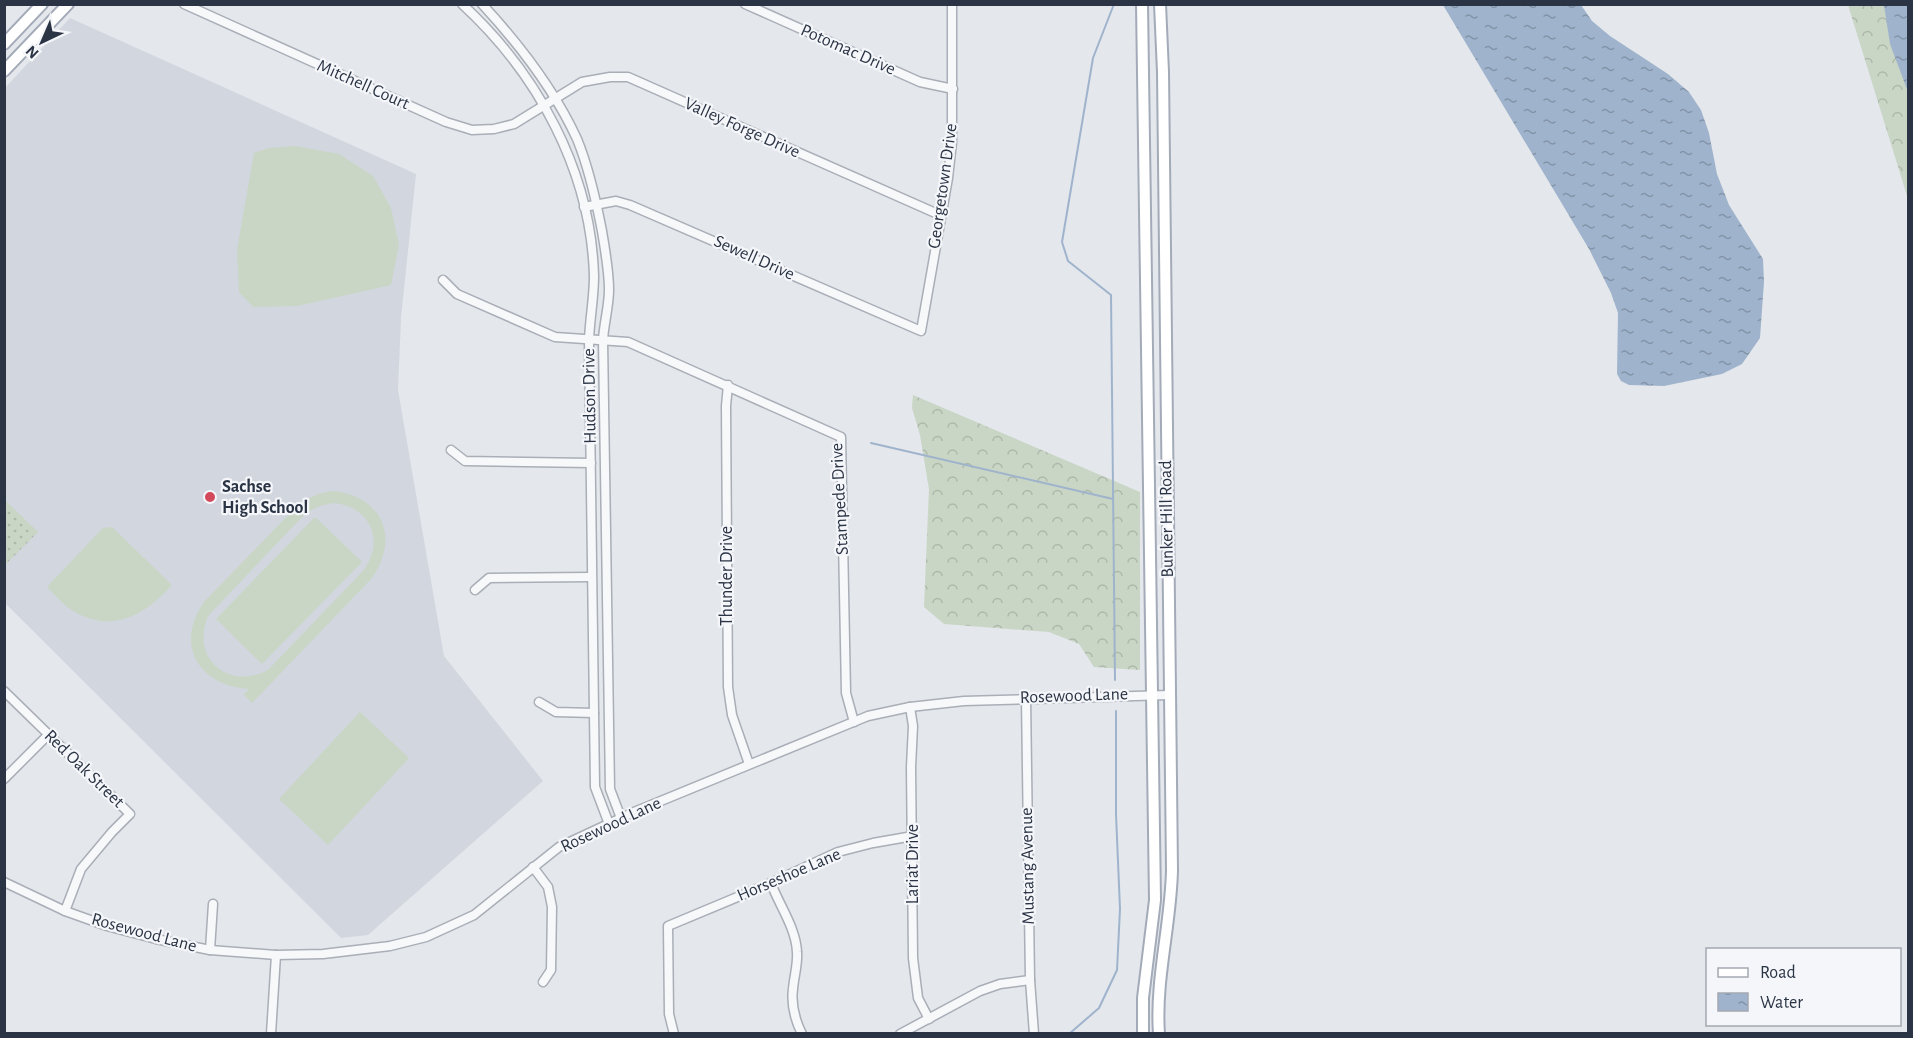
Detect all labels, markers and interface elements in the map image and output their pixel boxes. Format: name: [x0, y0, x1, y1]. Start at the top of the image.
north arrow: [12, 12, 72, 72]
street label: Potomac Drive: [798, 21, 898, 79]
text: N: [23, 42, 42, 62]
street label: Mitchell Court: [314, 57, 412, 113]
street label: Valley Forge Drive: [681, 94, 803, 162]
street label: Georgetown Drive: [925, 122, 961, 250]
street label: Sewell Drive: [711, 232, 797, 284]
street label: Hudson Drive: [580, 348, 600, 444]
street label: Stampede Drive: [828, 442, 852, 556]
street label: Bunker Hill Road: [1157, 460, 1177, 578]
place label: Sachse High School: [222, 478, 308, 517]
marker: Sachse High School: [203, 490, 217, 504]
street label: Thunder Drive: [718, 526, 736, 626]
street label: Rosewood Lane: [1020, 685, 1128, 707]
street label: Red Oak Street: [41, 727, 128, 812]
street label: Rosewood Lane: [558, 794, 664, 856]
street label: Mustang Avenue: [1018, 807, 1038, 925]
street label: Lariat Drive: [904, 824, 922, 904]
street label: Horseshoe Lane: [735, 845, 843, 905]
street label: Rosewood Lane: [89, 910, 199, 956]
legend: [1706, 948, 1901, 1026]
text: Road: [1760, 964, 1796, 982]
text: Water: [1760, 994, 1803, 1012]

